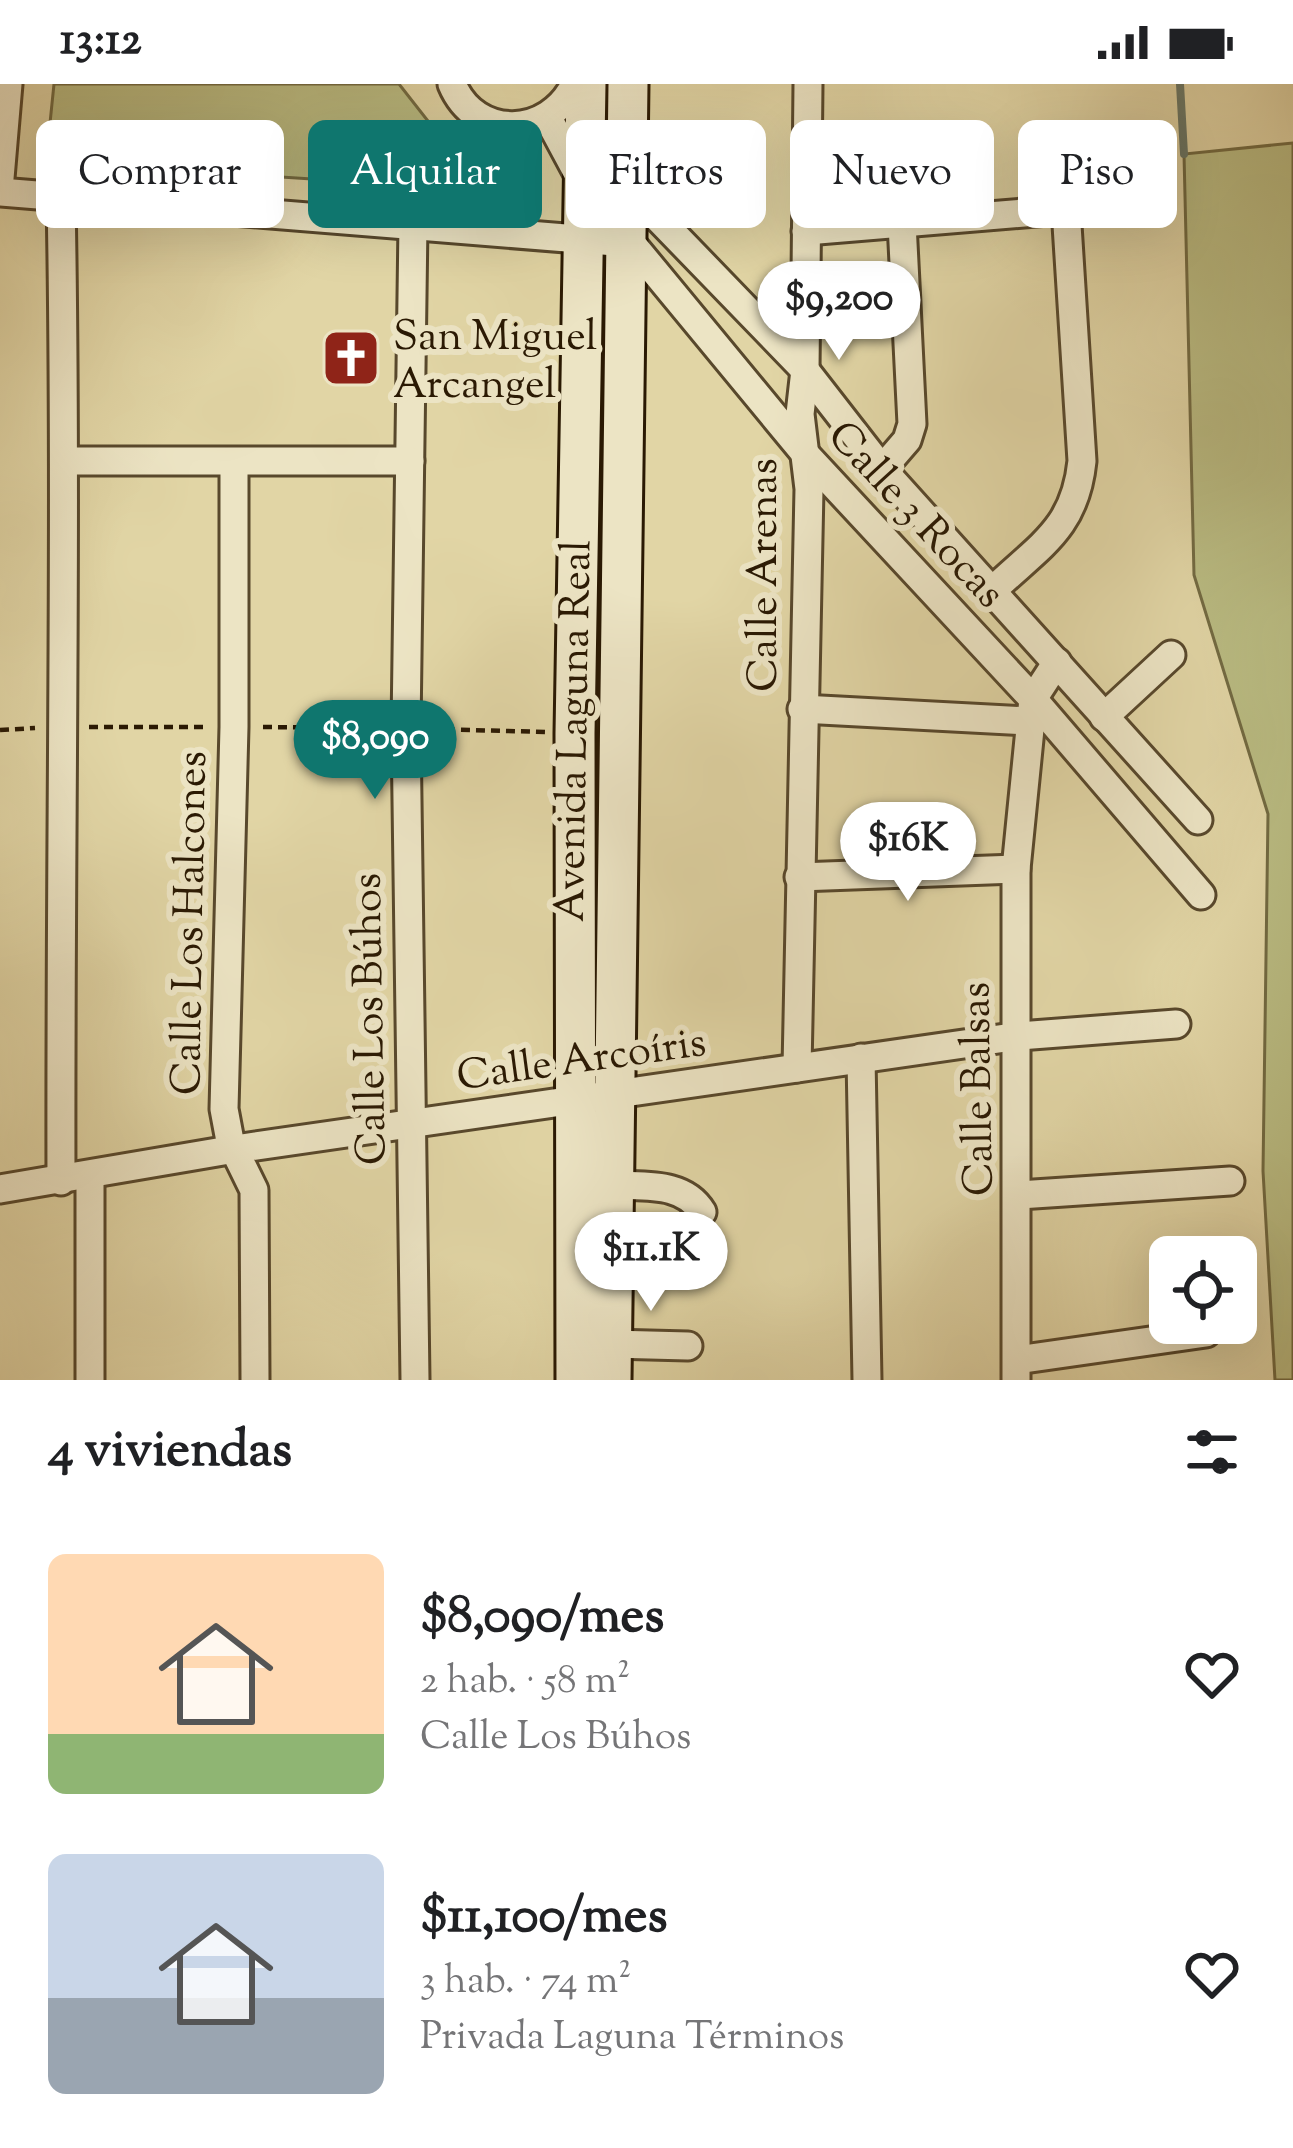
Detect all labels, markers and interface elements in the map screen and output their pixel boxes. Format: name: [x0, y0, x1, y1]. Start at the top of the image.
text: 13:12: [60, 10, 142, 75]
chip: Comprar: [36, 120, 284, 228]
chip: Alquilar: [308, 120, 542, 228]
chip: Filtros: [566, 120, 766, 228]
chip: Nuevo: [790, 120, 994, 228]
chip: Piso: [1018, 120, 1177, 228]
pin: $9,200: [741, 261, 937, 363]
text: $9,200: [784, 272, 894, 328]
place label: San Miguel Arcangel: [393, 309, 597, 417]
church icon: San Miguel Arcangel: [320, 327, 382, 389]
street label: Calle 3 Rocas: [812, 409, 1017, 623]
street label: Calle Arenas: [736, 458, 796, 692]
street label: Avenida Laguna Real: [543, 539, 609, 923]
pin: $8,090: [277, 700, 473, 802]
text: $8,090: [321, 711, 429, 767]
street label: Calle Los Halcones: [159, 750, 225, 1096]
pin: $16K: [837, 802, 979, 904]
text: $16K: [867, 813, 949, 869]
street label: Calle Los Búhos: [339, 872, 405, 1166]
street label: Calle Balsas: [948, 981, 1012, 1196]
street label: Calle Arcoíris: [453, 1015, 710, 1109]
pin: $11.1K: [553, 1212, 749, 1314]
text: $11.1K: [602, 1223, 700, 1279]
map controls: [1149, 1236, 1257, 1344]
button: locate: [1149, 1236, 1257, 1344]
text: 4 viviendas: [48, 1416, 292, 1489]
icon: filters: [1179, 1419, 1245, 1485]
text: $8,090/mes: [420, 1582, 664, 1655]
icon: home: [144, 1602, 288, 1746]
icon: heart: [1179, 1641, 1245, 1707]
text: 2 hab. · 58 m²: [420, 1655, 630, 1711]
text: Calle Los Búhos: [420, 1711, 691, 1767]
text: $11,100/mes: [420, 1882, 668, 1955]
icon: home: [144, 1902, 288, 2046]
icon: heart: [1179, 1941, 1245, 2007]
text: 3 hab. · 74 m²: [420, 1955, 631, 2011]
text: Privada Laguna Términos: [420, 2011, 844, 2067]

